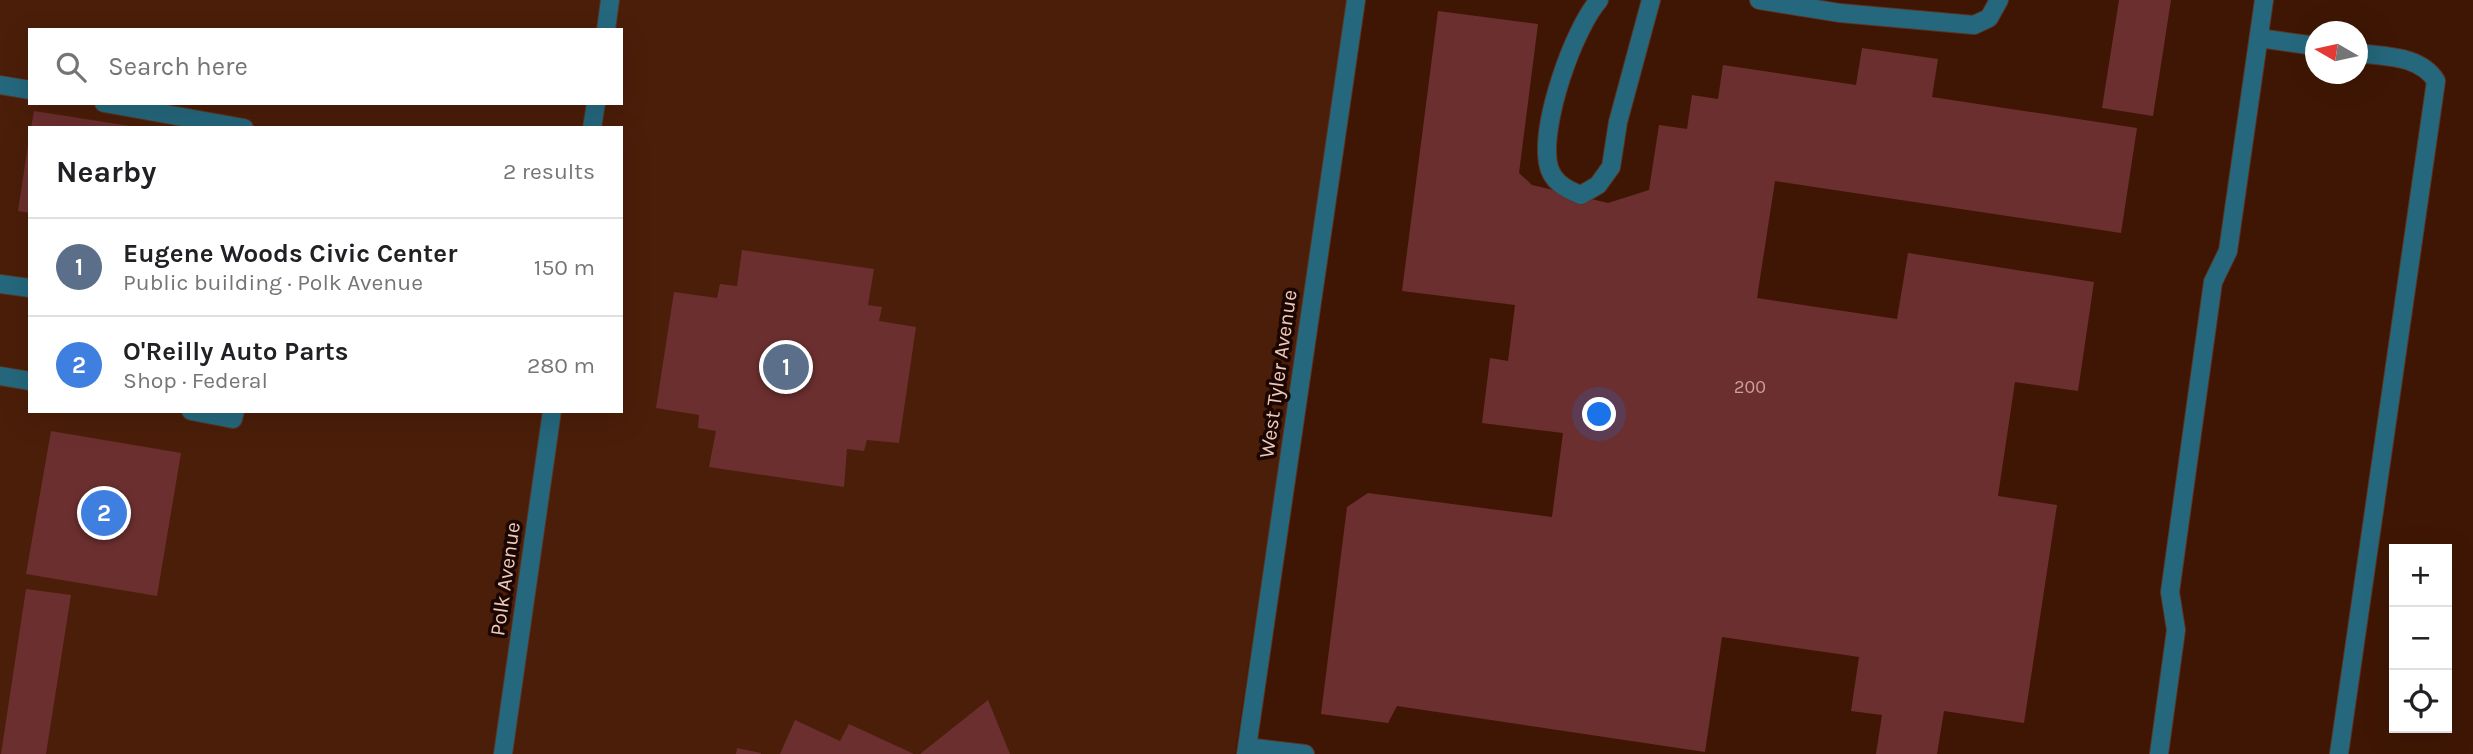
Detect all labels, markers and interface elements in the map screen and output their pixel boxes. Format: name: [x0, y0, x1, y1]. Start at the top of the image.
north arrow: [2305, 21, 2368, 84]
search box: [28, 28, 623, 105]
icon: search: [52, 48, 90, 86]
text: Search here: [108, 51, 248, 82]
text: Nearby: [56, 154, 156, 190]
text: 2 results: [503, 158, 595, 185]
text: Eugene Woods Civic Center: [123, 238, 457, 269]
text: 1: [75, 254, 83, 281]
text: 150 m: [534, 254, 595, 281]
text: Public building · Polk Avenue: [123, 269, 423, 296]
street label: West Tyler Avenue: [1254, 288, 1302, 460]
text: O'Reilly Auto Parts: [123, 336, 349, 367]
pin: 1: [763, 341, 809, 393]
text: 2: [72, 352, 86, 379]
text: 280 m: [527, 352, 595, 379]
text: Shop · Federal: [123, 367, 268, 394]
house number: 200: [1734, 376, 1766, 398]
your location: [1582, 397, 1616, 431]
pin: 2: [81, 487, 127, 539]
street label: Polk Avenue: [485, 520, 525, 638]
map controls: [2389, 544, 2452, 733]
button: +: [2389, 544, 2452, 607]
button: −: [2389, 607, 2452, 670]
button: locate: [2389, 670, 2452, 733]

